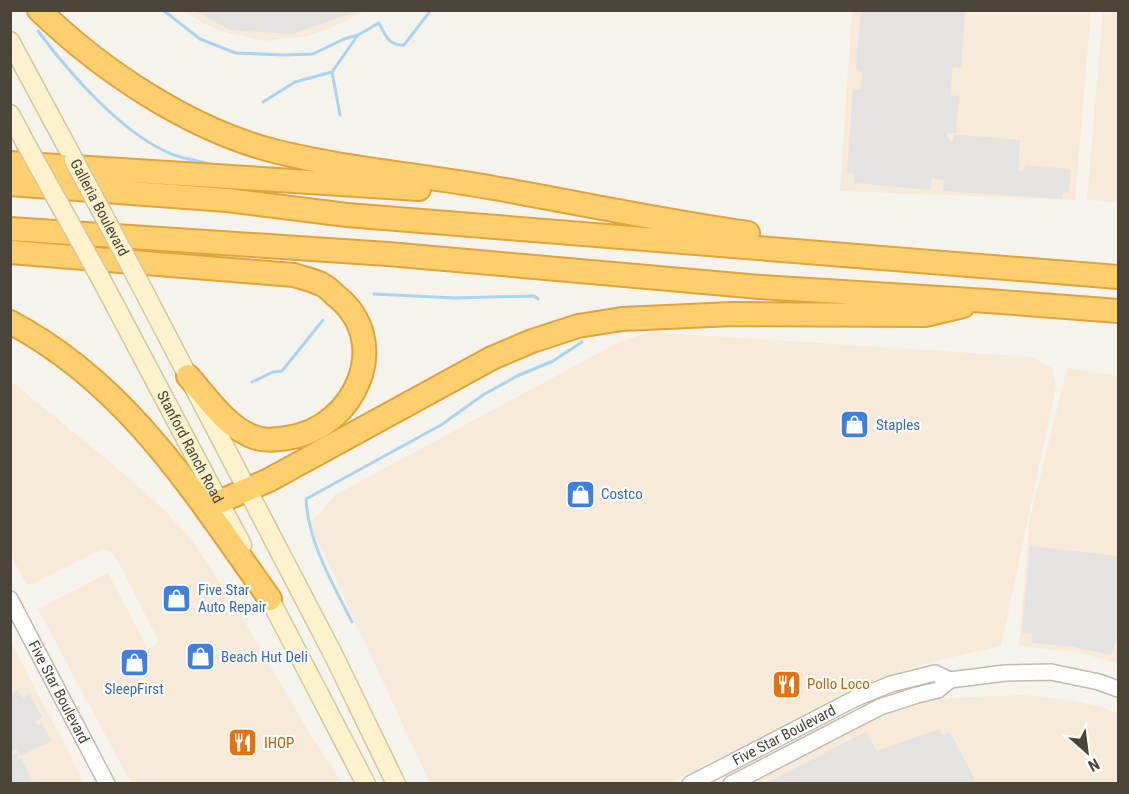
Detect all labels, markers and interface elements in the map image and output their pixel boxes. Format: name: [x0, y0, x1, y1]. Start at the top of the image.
street label: Galleria Boulevard: [66, 156, 133, 259]
street label: Stanford Ranch Road: [153, 388, 227, 506]
shop icon: Staples: [839, 409, 871, 441]
place label: Staples: [876, 416, 920, 434]
shop icon: Costco: [564, 478, 596, 510]
place label: Costco: [601, 485, 643, 503]
place label: Five Star Auto Repair: [198, 581, 267, 616]
shop icon: Five Star Auto Repair: [161, 583, 193, 615]
street label: Five Star Boulevard: [24, 637, 93, 747]
shop icon: Beach Hut Deli: [184, 641, 216, 673]
shop icon: SleepFirst: [118, 646, 150, 678]
place label: Beach Hut Deli: [221, 648, 308, 666]
restaurant icon: Pollo Loco: [770, 668, 802, 700]
place label: Pollo Loco: [807, 675, 870, 693]
place label: SleepFirst: [104, 680, 164, 698]
street label: Five Star Boulevard: [729, 701, 839, 769]
north arrow: [1057, 722, 1117, 782]
restaurant icon: IHOP: [227, 727, 259, 759]
place label: IHOP: [264, 734, 294, 752]
text: N: [1085, 754, 1103, 775]

